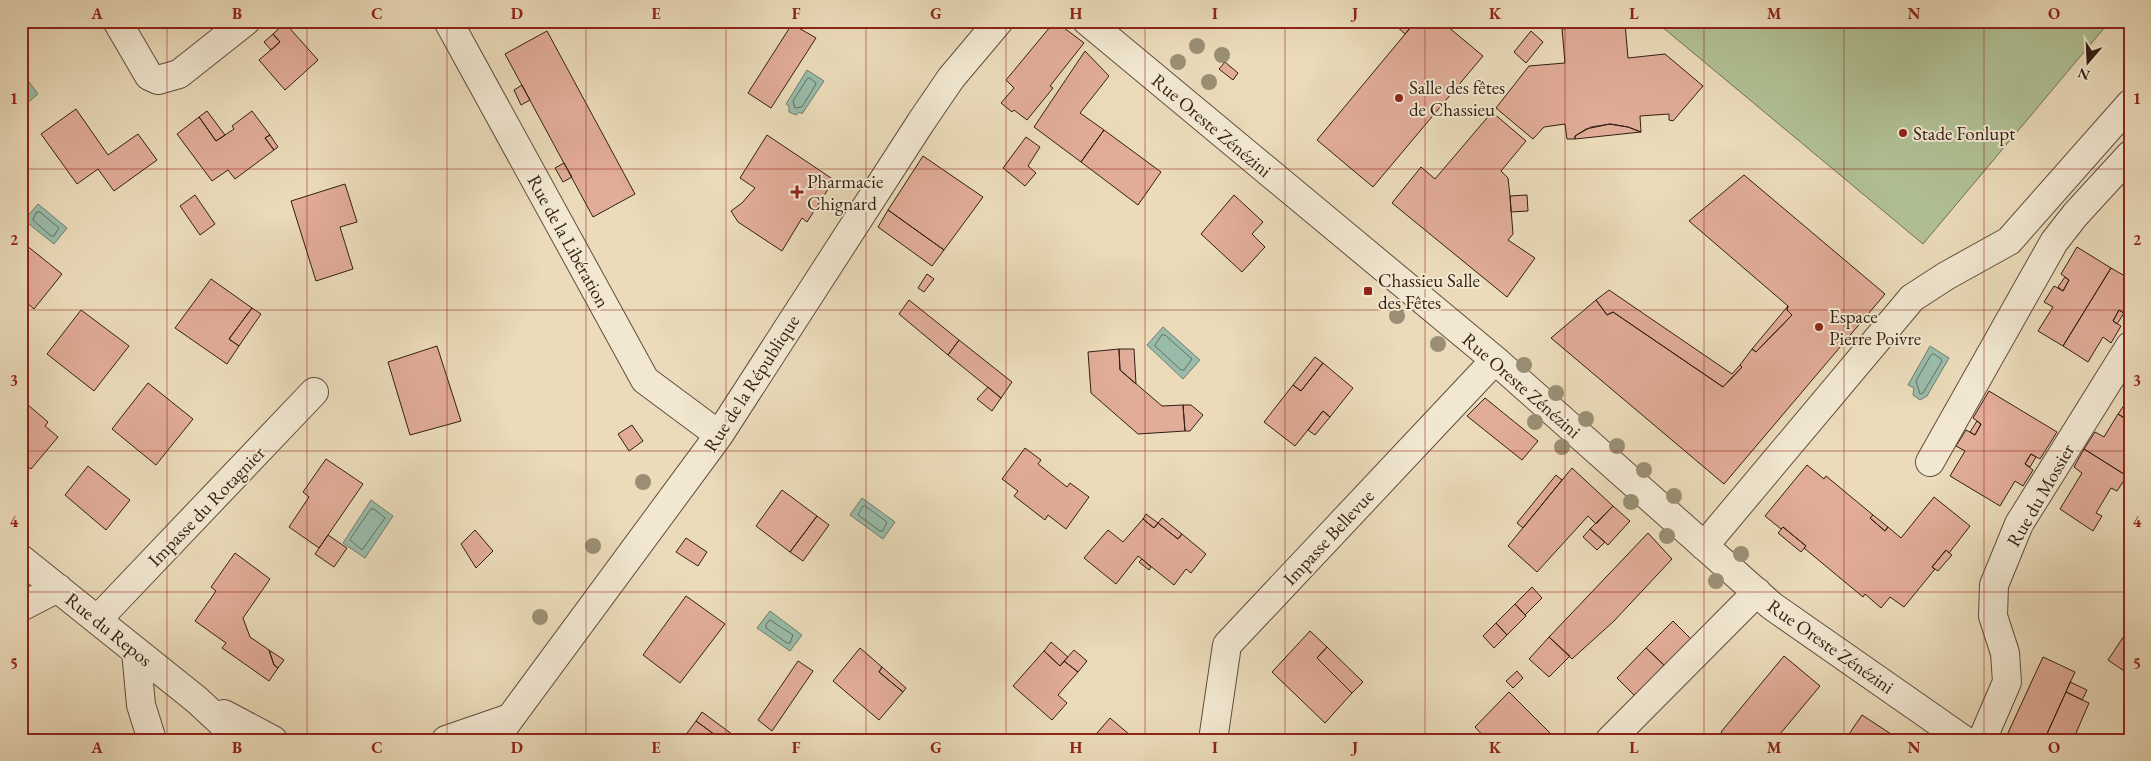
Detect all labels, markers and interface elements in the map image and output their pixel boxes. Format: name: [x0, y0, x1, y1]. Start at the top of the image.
text: A: [90, 3, 103, 24]
text: B: [232, 3, 242, 24]
text: C: [371, 3, 383, 24]
text: D: [511, 3, 523, 24]
text: E: [651, 3, 661, 24]
text: F: [792, 3, 801, 24]
text: G: [930, 3, 942, 24]
text: H: [1070, 3, 1083, 24]
text: I: [1212, 3, 1218, 24]
text: J: [1350, 3, 1358, 24]
text: K: [1489, 3, 1502, 24]
text: L: [1629, 3, 1639, 24]
text: M: [1767, 3, 1782, 24]
text: N: [1908, 3, 1921, 24]
text: O: [2048, 3, 2060, 24]
north arrow: [2064, 38, 2114, 88]
text: N: [2075, 64, 2092, 85]
street label: Rue Oreste Zénézini: [1147, 68, 1277, 183]
place label: Salle des fêtes de Chassieu: [1409, 75, 1505, 122]
text: 1: [10, 88, 18, 109]
text: 1: [2133, 88, 2141, 109]
marker: Salle des fêtes de Chassieu: [1393, 92, 1405, 104]
place label: Stade Fonlupt: [1913, 121, 2015, 146]
marker: Stade Fonlupt: [1897, 127, 1909, 139]
place label: Pharmacie Chignard: [807, 169, 883, 216]
street label: Rue de la Libération: [522, 170, 615, 312]
marker: Pharmacie Chignard: [791, 186, 803, 198]
text: 2: [10, 229, 19, 250]
text: 2: [2133, 229, 2142, 250]
place label: Chassieu Salle des Fêtes: [1378, 268, 1480, 315]
marker: Chassieu Salle des Fêtes: [1362, 285, 1374, 297]
place label: Espace Pierre Poivre: [1829, 304, 1921, 351]
street label: Rue de la République: [698, 310, 805, 457]
marker: Espace Pierre Poivre: [1813, 321, 1825, 333]
street label: Rue Oreste Zénézini: [1457, 327, 1586, 444]
text: 3: [10, 370, 18, 391]
text: 3: [2133, 370, 2141, 391]
street label: Rue du Mossier: [2001, 439, 2080, 551]
street label: Impasse du Rotagnier: [142, 440, 271, 572]
street label: Impasse Bellevue: [1277, 484, 1379, 591]
text: 4: [10, 511, 19, 532]
text: 4: [2133, 511, 2142, 532]
street label: Rue du Repos: [60, 587, 157, 672]
street label: Rue Oreste Zénézini: [1762, 593, 1899, 700]
text: 5: [10, 653, 18, 674]
text: 5: [2133, 653, 2141, 674]
text: A: [90, 737, 103, 758]
text: B: [232, 737, 242, 758]
text: C: [371, 737, 383, 758]
text: D: [511, 737, 523, 758]
text: E: [651, 737, 661, 758]
text: F: [792, 737, 801, 758]
text: G: [930, 737, 942, 758]
text: H: [1070, 737, 1083, 758]
text: I: [1212, 737, 1218, 758]
text: J: [1350, 737, 1358, 758]
text: K: [1489, 737, 1502, 758]
text: L: [1629, 737, 1639, 758]
text: M: [1767, 737, 1782, 758]
text: N: [1908, 737, 1921, 758]
text: O: [2048, 737, 2060, 758]

